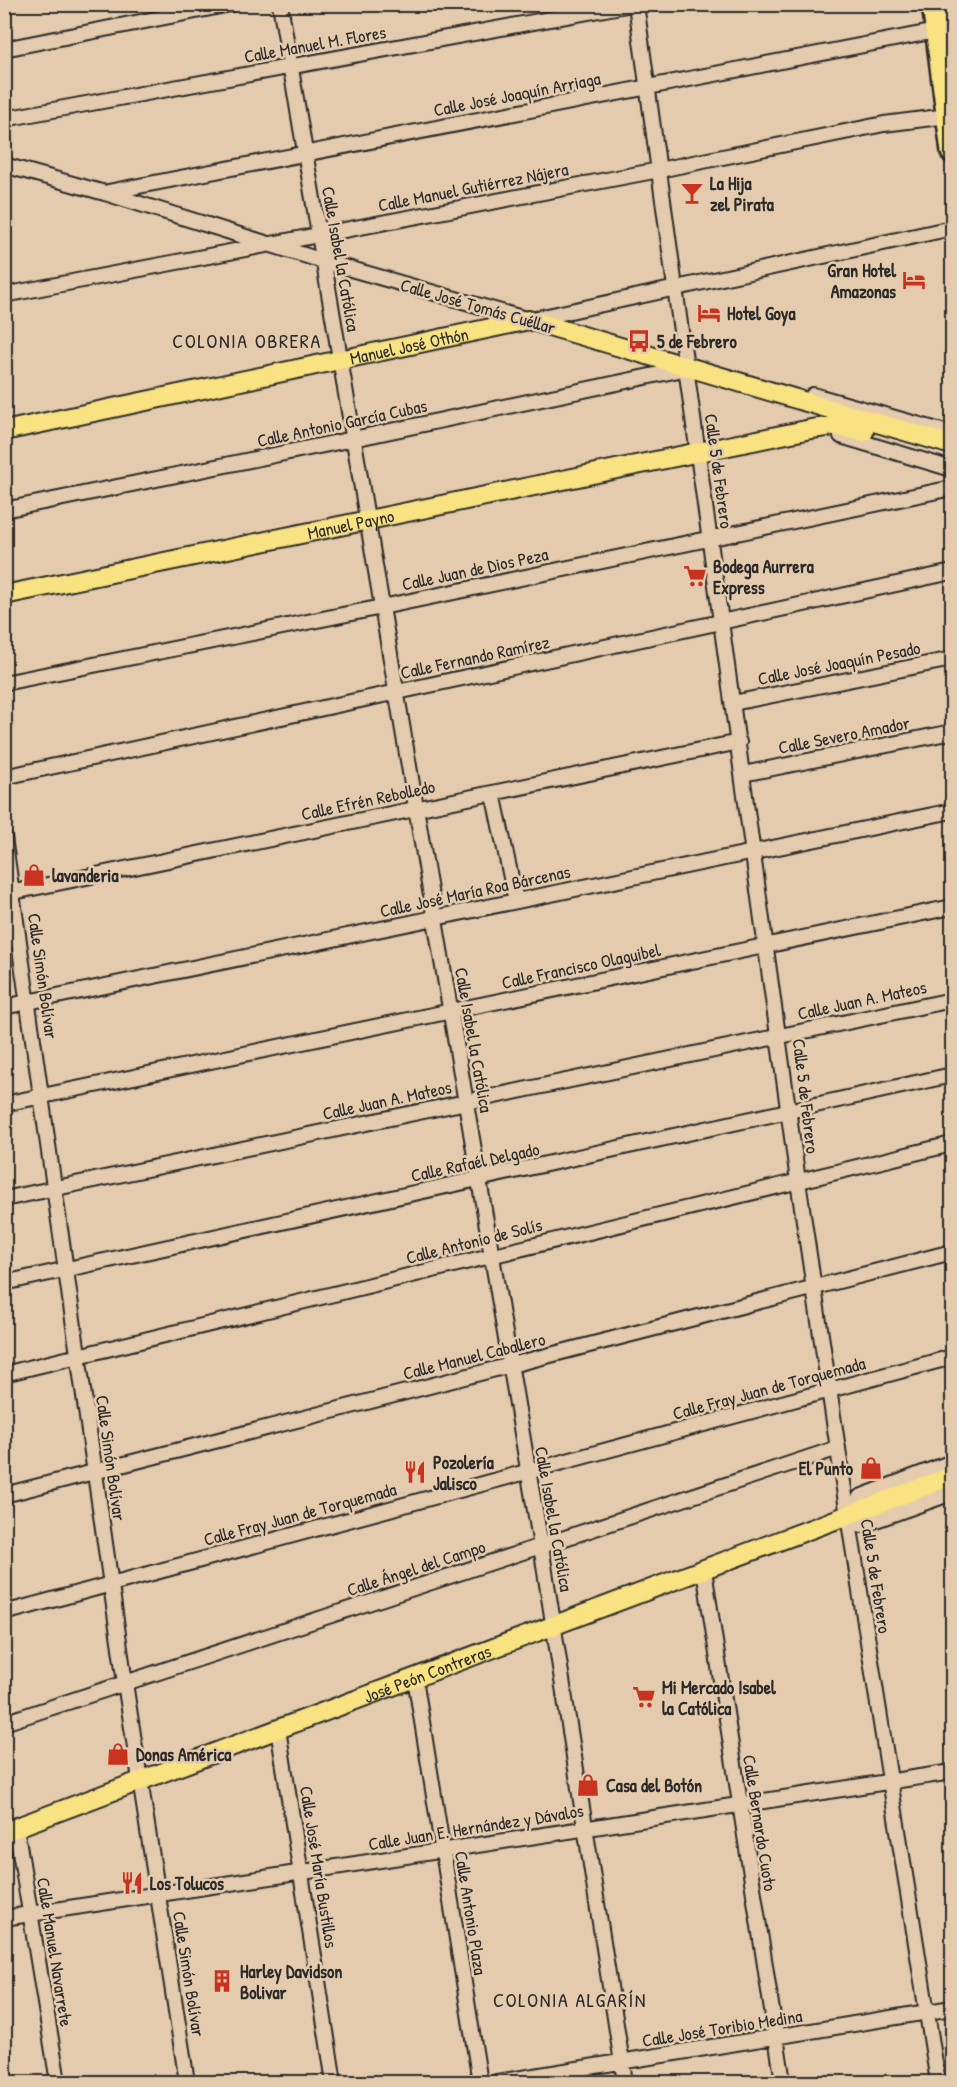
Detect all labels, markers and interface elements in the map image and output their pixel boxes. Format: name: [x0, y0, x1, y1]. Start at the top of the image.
street label: Calle Manuel M. Flores: [242, 19, 388, 69]
street label: Calle José Joaquín Arriaga: [431, 66, 603, 122]
street label: Calle Manuel Gutiérrez Nájera: [376, 156, 570, 218]
place label: La Hija zel Pirata: [710, 171, 775, 217]
bar icon: La Hija zel Pirata: [679, 180, 705, 206]
street label: Calle Isabel la Católica: [316, 184, 366, 334]
place label: Gran Hotel Amazonas: [827, 258, 897, 304]
hotel icon: Gran Hotel Amazonas: [901, 267, 927, 293]
street label: Calle José Tomás Cuéllar: [398, 272, 558, 340]
hotel icon: Hotel Goya: [696, 300, 722, 326]
place label: Hotel Goya: [727, 301, 796, 327]
street label: Manuel José Othón: [347, 321, 471, 370]
district label: COLONIA OBRERA: [172, 327, 322, 354]
bus stop icon: 5 de Febrero: [626, 328, 652, 354]
place label: 5 de Febrero: [657, 329, 737, 354]
street label: Calle Antonio García Cubas: [255, 393, 429, 453]
street label: Calle 5 de Febrero: [699, 412, 739, 530]
street label: Manuel Payno: [305, 503, 396, 545]
street label: Calle Juan de Dios Peza: [400, 541, 550, 597]
place label: Bodega Aurrera Express: [713, 554, 815, 601]
supermarket icon: Bodega Aurrera Express: [682, 563, 708, 589]
street label: Calle Fernando Ramírez: [398, 629, 552, 685]
street label: Calle José Joaquín Pesado: [756, 635, 922, 691]
street label: Calle Severo Amador: [776, 710, 912, 760]
street label: Calle Efrén Rebolledo: [299, 774, 437, 826]
street label: Calle José María Roa Bárcenas: [377, 859, 573, 923]
shop icon: lavanderia: [21, 862, 47, 888]
place label: lavanderia: [52, 863, 119, 888]
street label: Calle Simón Bolívar: [22, 912, 64, 1040]
street label: Calle Francisco Olaguibel: [499, 937, 663, 995]
street label: Calle Isabel la Católica: [449, 965, 499, 1115]
street label: Calle Juan A. Mateos: [795, 974, 929, 1026]
street label: Calle 5 de Febrero: [787, 1037, 825, 1155]
street label: Calle Juan A. Mateos: [320, 1074, 454, 1126]
street label: Calle Rafaél Delgado: [408, 1136, 542, 1188]
street label: Calle Antonio de Solís: [403, 1212, 545, 1270]
street label: Calle Manuel Caballero: [400, 1326, 548, 1386]
street label: Calle Fray Juan de Torquemada: [670, 1350, 868, 1426]
street label: Calle Simón Bolívar: [90, 1394, 132, 1522]
street label: Calle Isabel la Católica: [529, 1444, 579, 1594]
place label: Pozolería Jalisco: [433, 1450, 495, 1496]
shop icon: El Punto: [858, 1455, 884, 1481]
place label: El Punto: [799, 1456, 854, 1481]
restaurant icon: Pozolería Jalisco: [402, 1459, 428, 1485]
street label: Calle Fray Juan de Torquemada: [201, 1476, 399, 1552]
street label: Calle 5 de Febrero: [855, 1517, 897, 1635]
street label: Calle Ángel del Campo: [344, 1534, 488, 1602]
street label: José Peón Contreras: [360, 1638, 494, 1708]
place label: Mi Mercado Isabel la Católica: [662, 1675, 777, 1721]
supermarket icon: Mi Mercado Isabel la Católica: [631, 1684, 657, 1710]
shop icon: Donas América: [105, 1741, 131, 1767]
place label: Donas América: [136, 1742, 232, 1767]
street label: Calle Bernardo Cuoto: [737, 1753, 783, 1893]
shop icon: Casa del Botón: [575, 1772, 601, 1798]
place label: Casa del Botón: [606, 1773, 702, 1798]
street label: Calle José María Bustillos: [294, 1784, 344, 1950]
street label: Calle Juan E. Hernández y Dávalos: [367, 1798, 585, 1856]
street label: Calle Antonio Plaza: [449, 1849, 493, 1977]
restaurant icon: Los Tolucos: [119, 1870, 145, 1896]
place label: Los Tolucos: [150, 1871, 224, 1896]
street label: Calle Manuel Navarrete: [31, 1876, 79, 2028]
street label: Calle Simón Bolívar: [167, 1910, 211, 2038]
place label: Harley Davidson Bolivar: [240, 1959, 342, 2005]
building icon: Harley Davidson Bolivar: [209, 1968, 235, 1994]
district label: COLONIA ALGARÍN: [493, 1986, 647, 2013]
street label: Calle José Toribio Medina: [640, 2003, 804, 2053]

